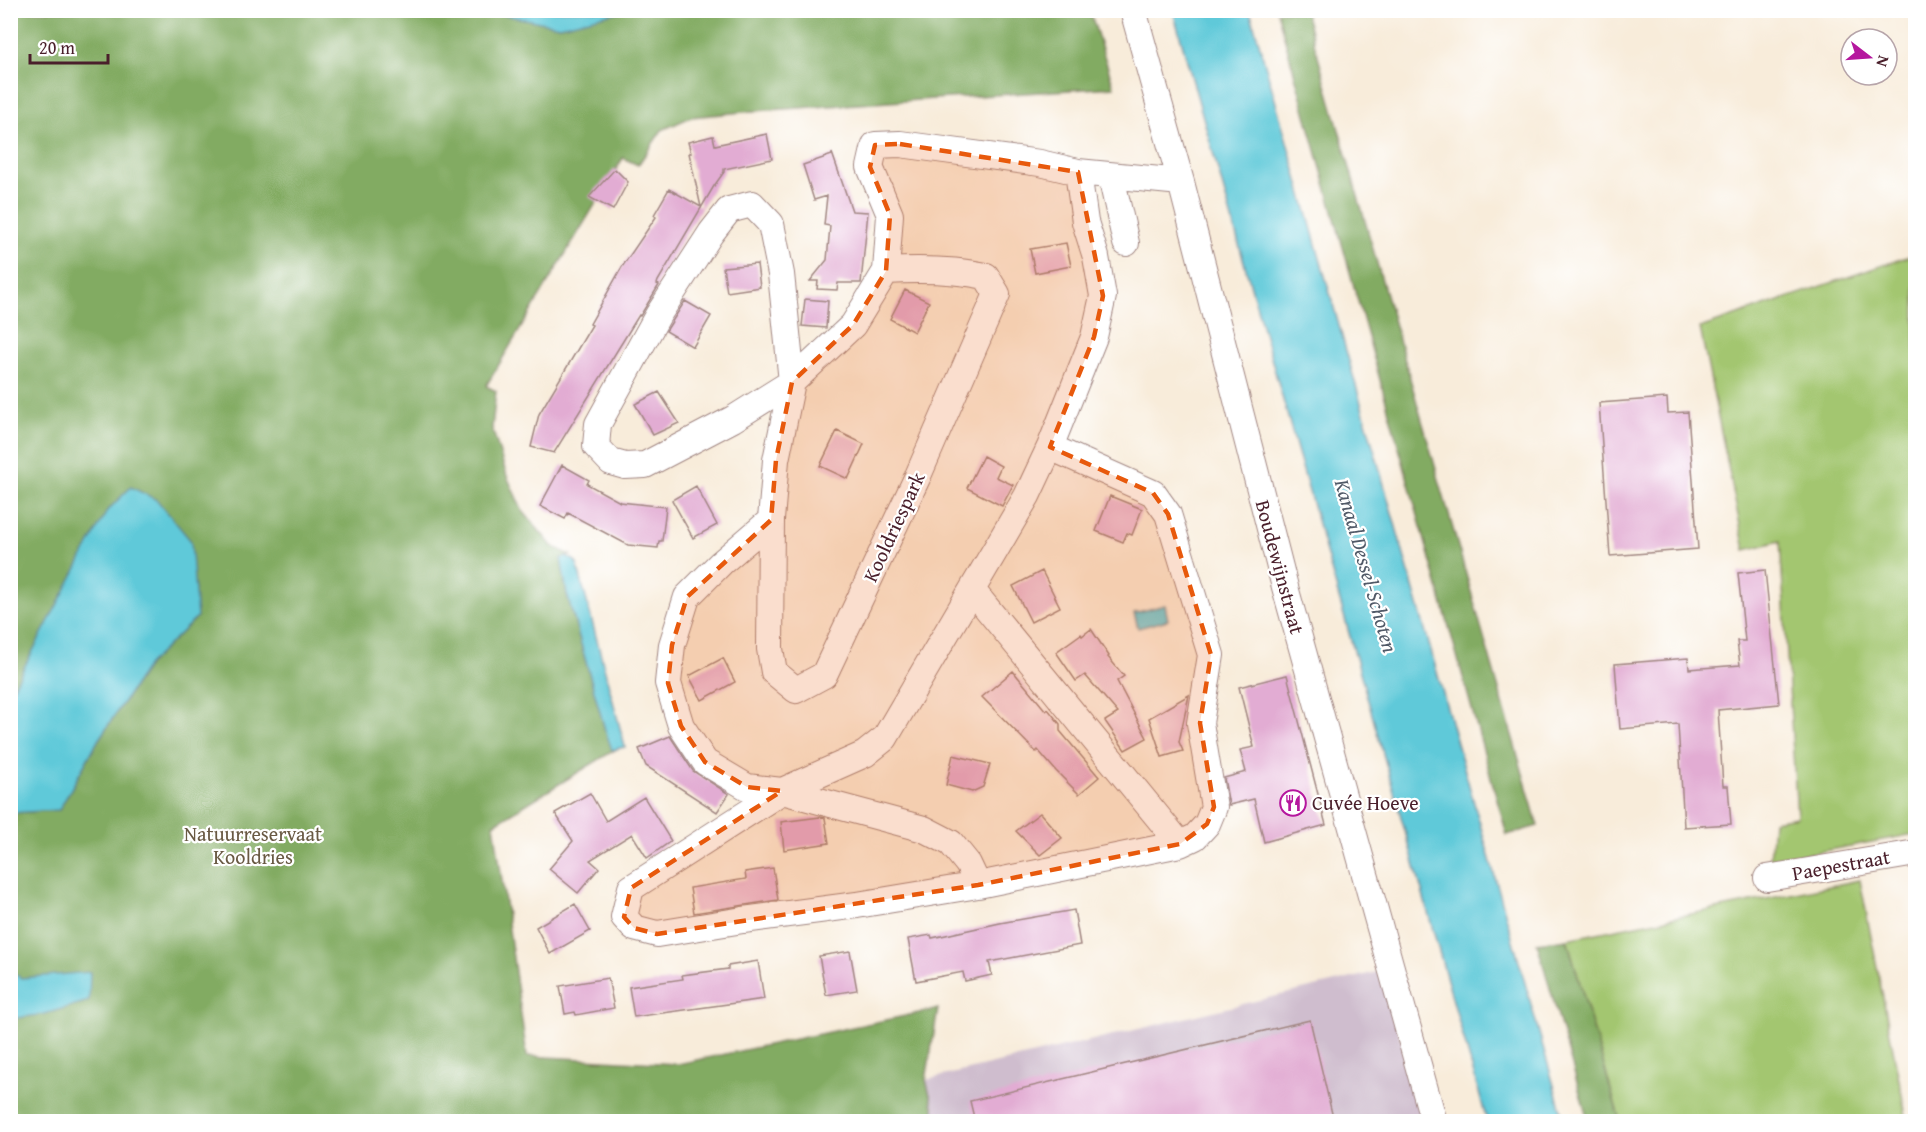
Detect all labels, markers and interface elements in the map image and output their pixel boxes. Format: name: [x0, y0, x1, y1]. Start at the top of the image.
scale bar: [30, 27, 108, 65]
north arrow: [1839, 27, 1899, 87]
text: 20 m: [39, 34, 75, 61]
text: N: [1870, 53, 1896, 70]
street label: Kooldriespark: [855, 466, 932, 587]
water label: Kanaal Dessel-Schoten: [1327, 474, 1406, 657]
street label: Boudewijnstraat: [1249, 497, 1312, 637]
restaurant icon: Cuvée Hoeve: [1278, 788, 1308, 818]
place label: Cuvée Hoeve: [1312, 788, 1419, 817]
park label: Natuurreservaat Kooldries: [184, 819, 322, 871]
street label: Paepestraat: [1790, 842, 1892, 887]

